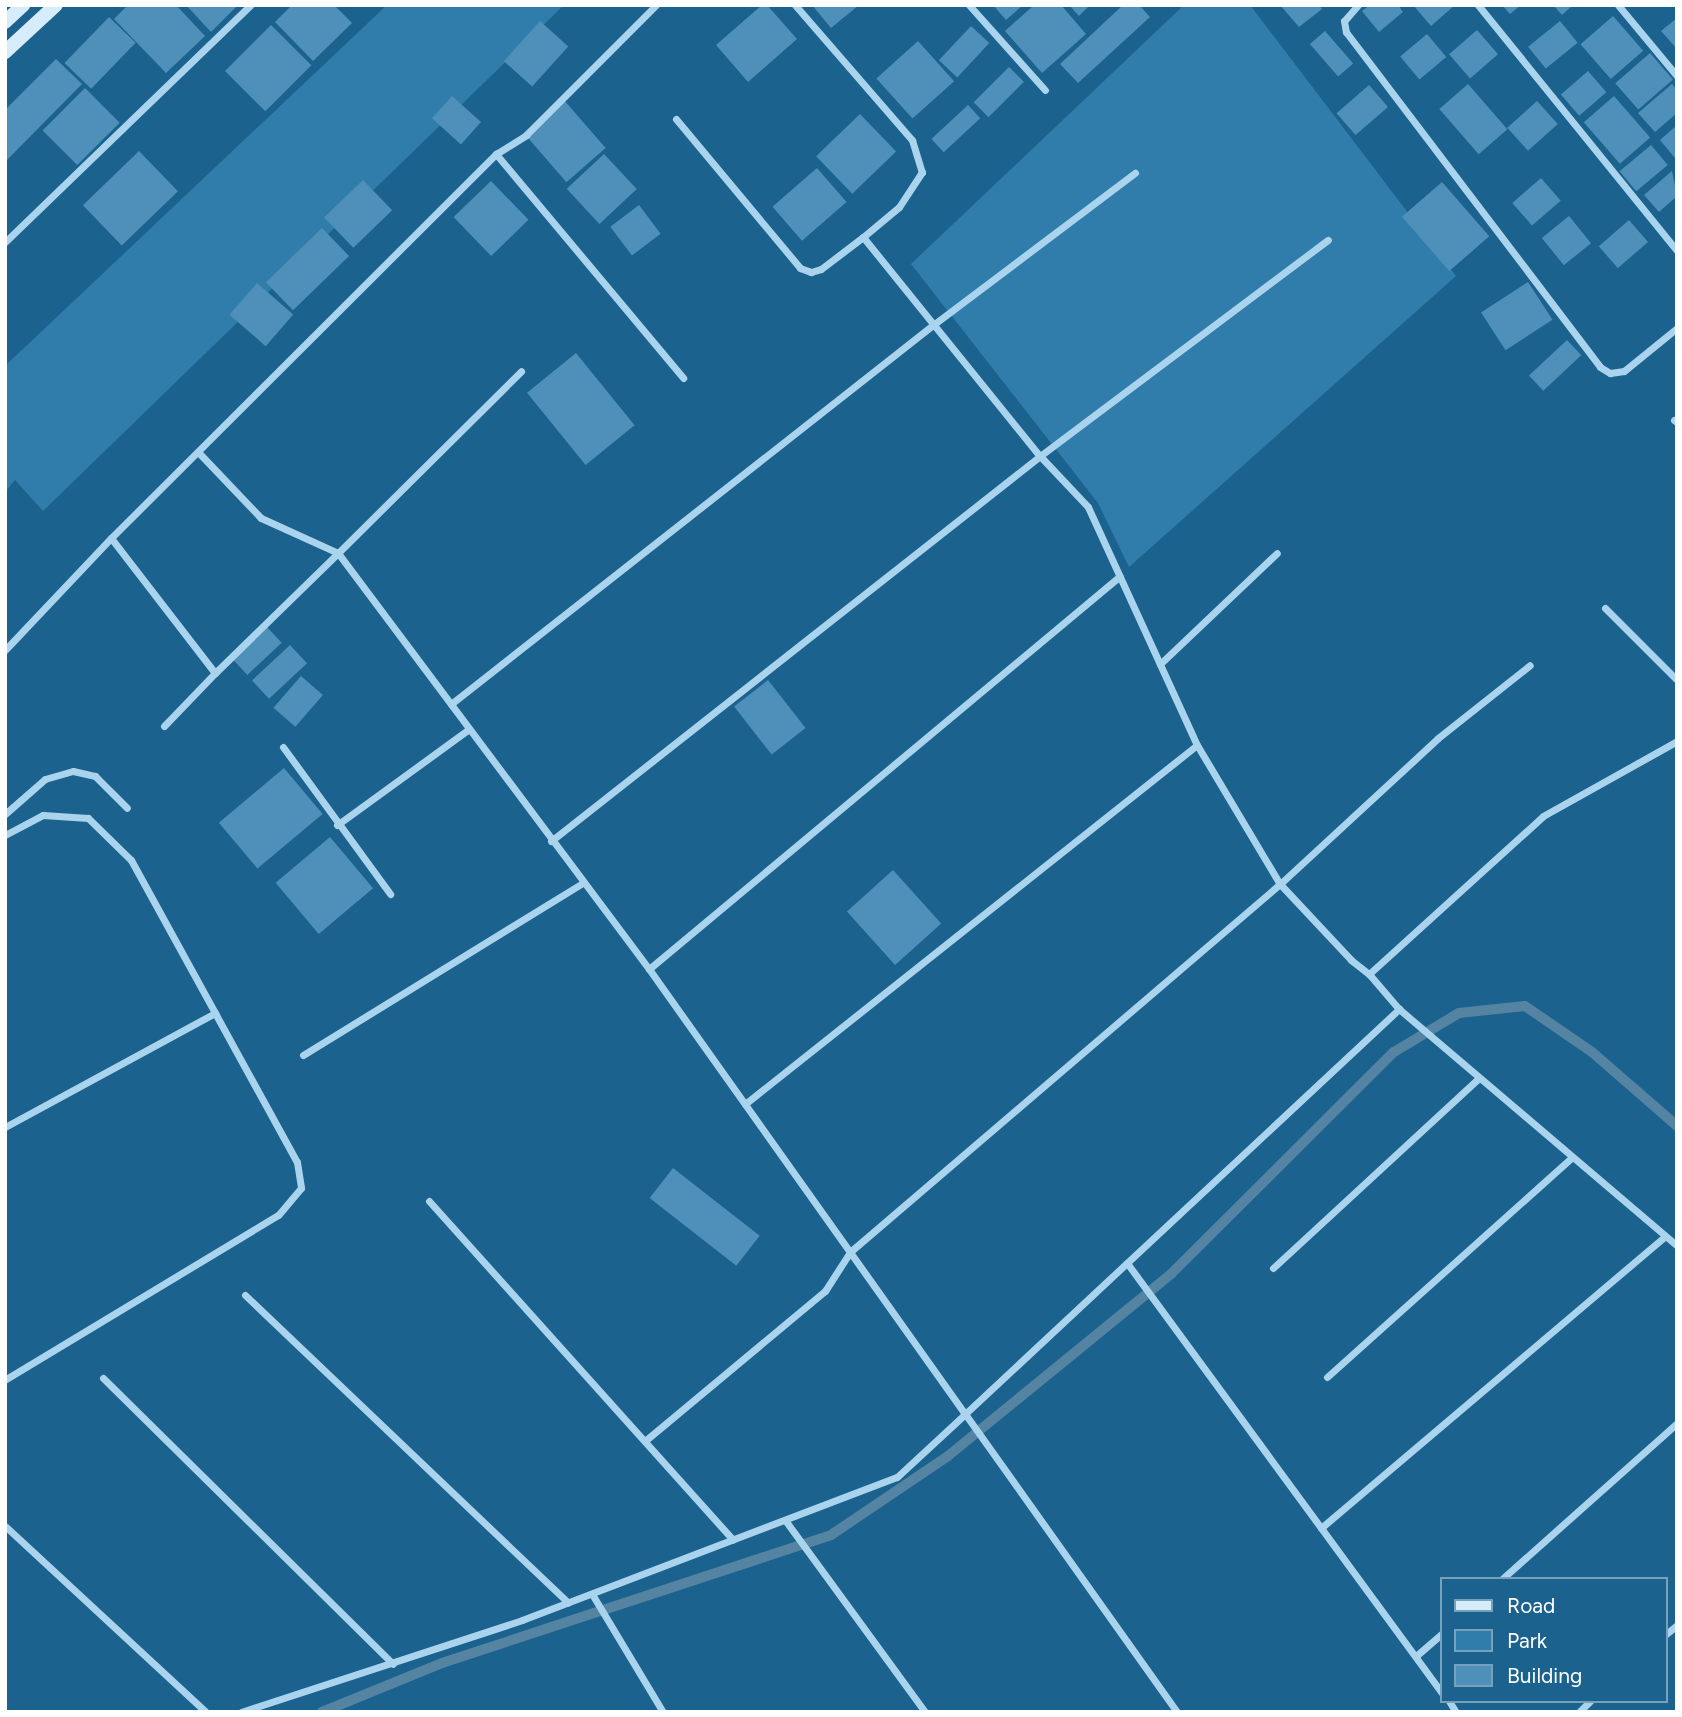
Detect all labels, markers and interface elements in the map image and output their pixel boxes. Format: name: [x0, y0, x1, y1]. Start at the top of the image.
legend: [1440, 1577, 1668, 1703]
text: Road: [1507, 1593, 1555, 1618]
text: Park: [1507, 1628, 1547, 1653]
text: Building: [1507, 1663, 1582, 1688]

